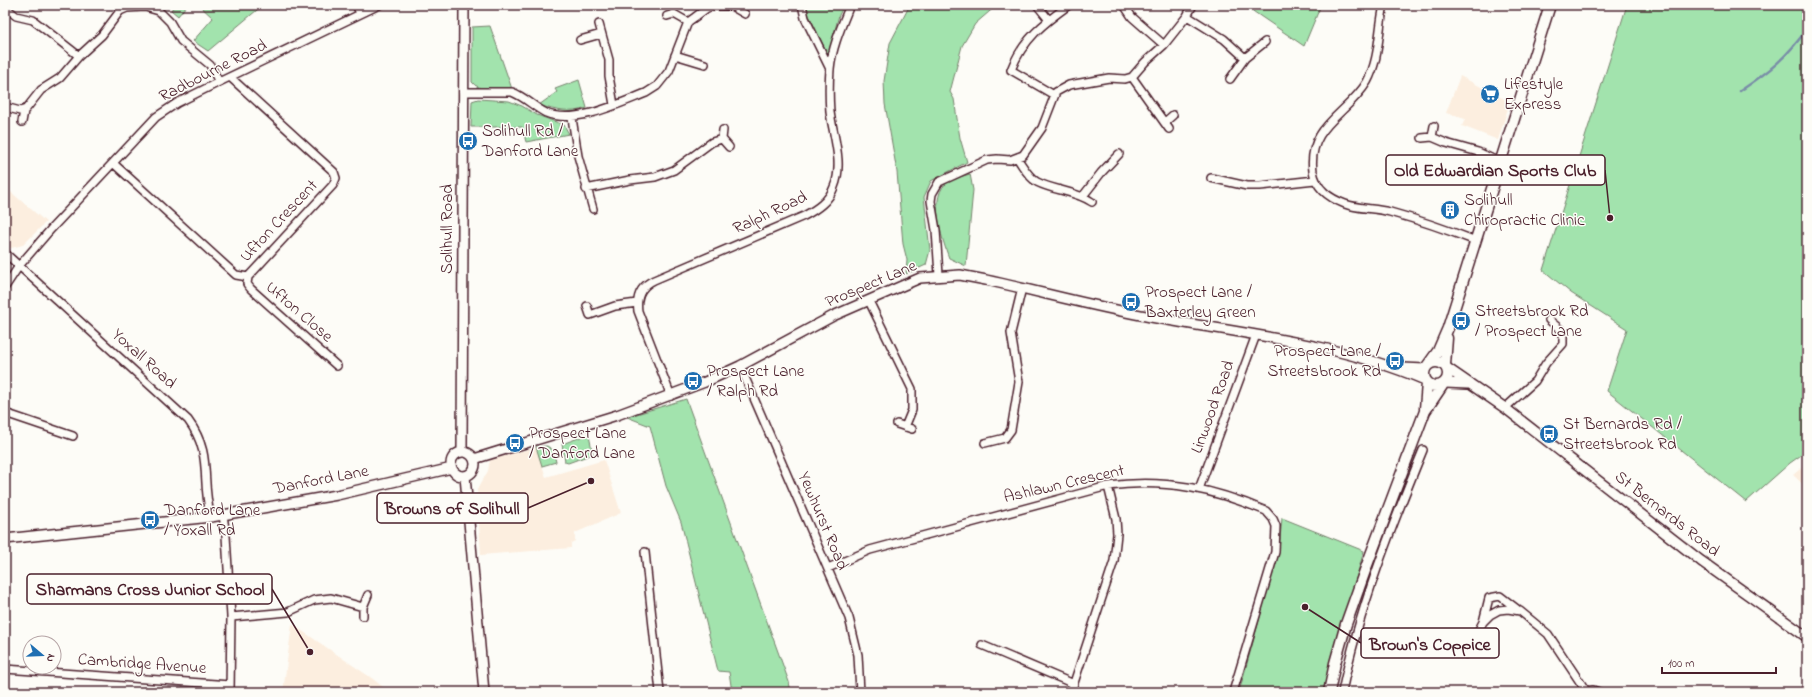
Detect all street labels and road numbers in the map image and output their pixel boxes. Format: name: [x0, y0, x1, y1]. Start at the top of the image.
street label: Radbourne Road: [155, 33, 272, 109]
street label: Ufton Crescent: [234, 174, 324, 268]
street label: Solihull Road: [435, 184, 460, 274]
street label: Ralph Road: [729, 185, 812, 241]
street label: Prospect Lane: [821, 253, 921, 315]
street label: Ufton Close: [260, 276, 339, 349]
street label: Yoxall Road: [106, 323, 182, 395]
street label: Linwood Road: [1185, 357, 1242, 457]
street label: Danford Lane: [270, 458, 371, 502]
street label: Ashlawn Crescent: [1001, 458, 1127, 510]
street label: St Bernards Road: [1609, 465, 1725, 563]
street label: Yewhurst Road: [791, 468, 855, 575]
street label: Cambridge Avenue: [77, 647, 208, 683]

